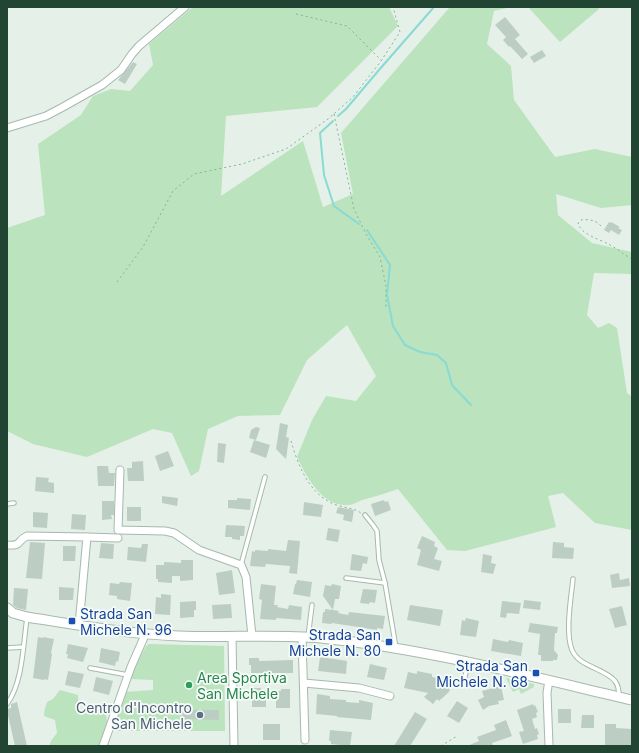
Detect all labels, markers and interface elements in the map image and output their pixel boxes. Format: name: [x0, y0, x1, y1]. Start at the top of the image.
place label: Strada San Michele N. 96: [80, 605, 172, 638]
marker: Strada San Michele N. 96: [67, 616, 77, 626]
place label: Strada San Michele N. 80: [289, 626, 381, 659]
marker: Strada San Michele N. 80: [384, 637, 394, 647]
place label: Strada San Michele N. 68: [436, 657, 528, 690]
marker: Strada San Michele N. 68: [531, 668, 541, 678]
place label: Area Sportiva San Michele: [197, 669, 287, 702]
marker: Area Sportiva San Michele: [184, 680, 194, 690]
place label: Centro d'Incontro San Michele: [76, 699, 192, 732]
marker: Centro d'Incontro San Michele: [195, 710, 205, 720]

